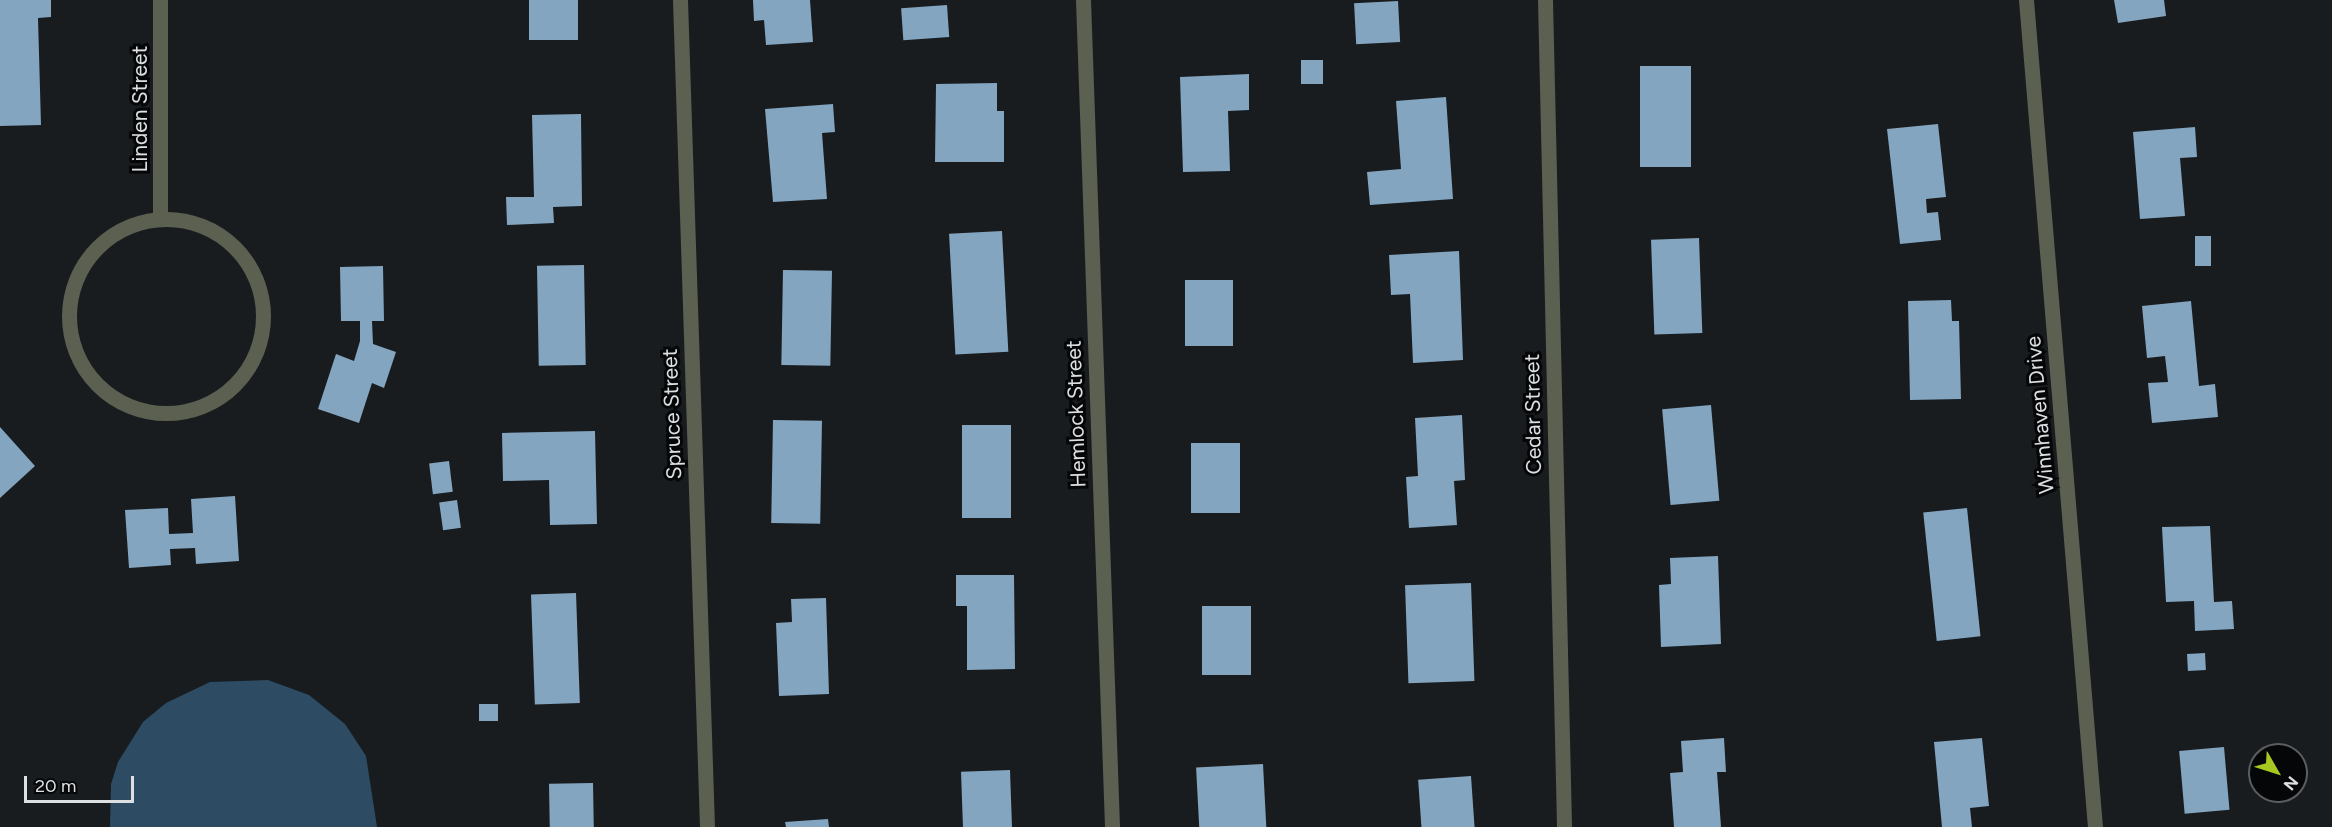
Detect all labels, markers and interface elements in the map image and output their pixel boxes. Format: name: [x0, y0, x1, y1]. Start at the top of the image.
street label: Linden Street: [127, 46, 153, 172]
street label: Winnhaven Drive: [2021, 335, 2059, 495]
street label: Hemlock Street: [1061, 340, 1091, 488]
street label: Spruce Street: [657, 348, 687, 480]
street label: Cedar Street: [1519, 353, 1547, 475]
north arrow: [2248, 743, 2308, 803]
scale bar: [27, 764, 136, 802]
text: N: [2280, 773, 2302, 794]
text: 20 m: [35, 775, 76, 797]

